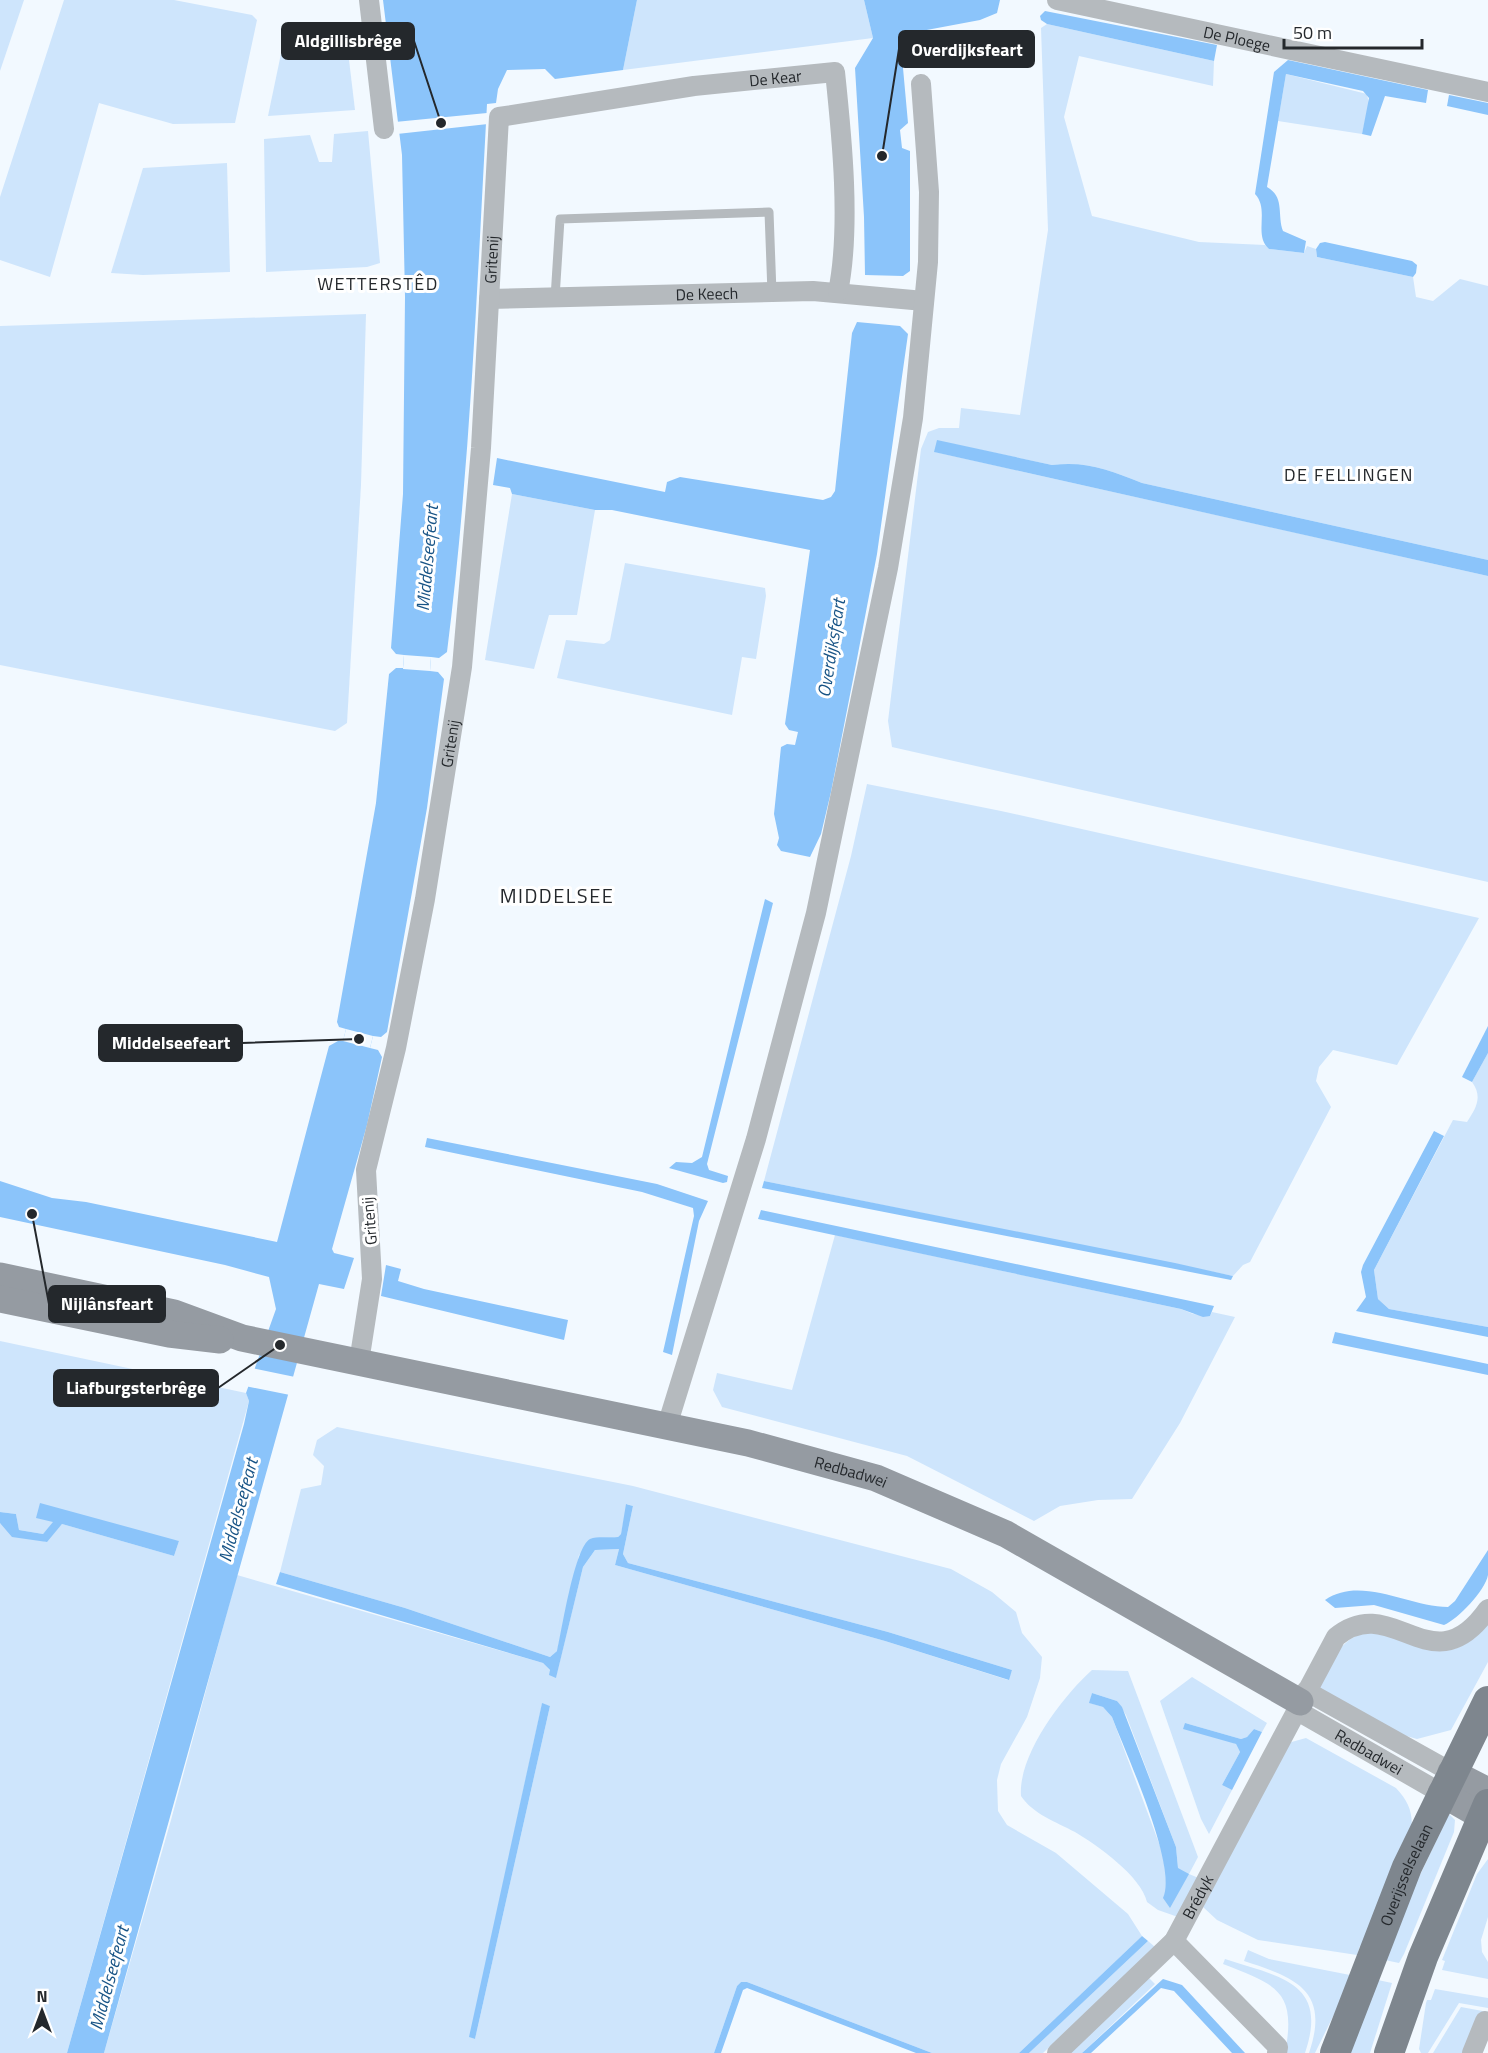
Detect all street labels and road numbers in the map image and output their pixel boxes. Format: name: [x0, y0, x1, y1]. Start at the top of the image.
street label: De Ploege: [1201, 20, 1273, 57]
street label: De Kear: [748, 63, 803, 92]
street label: Gritenij: [478, 235, 505, 284]
street label: De Keech: [675, 281, 739, 306]
street label: Gritenij: [434, 718, 465, 769]
street label: Gritenij: [355, 1196, 383, 1246]
street label: Redbadwei: [812, 1450, 891, 1494]
street label: Redbadwei: [1330, 1723, 1407, 1781]
street label: Overijsselselaan: [1373, 1819, 1439, 1929]
street label: Brédyk: [1176, 1870, 1219, 1923]

